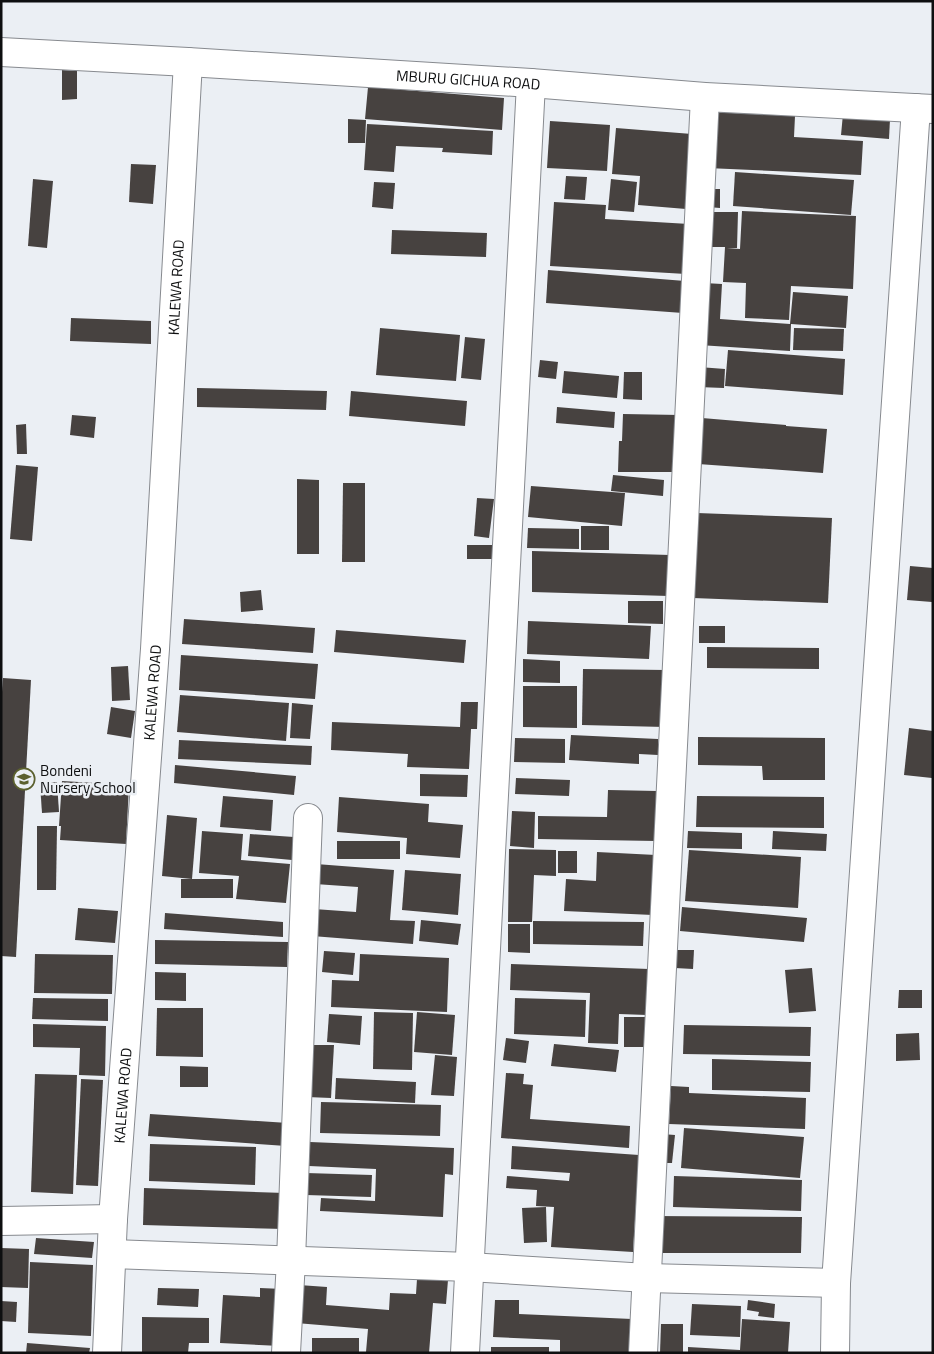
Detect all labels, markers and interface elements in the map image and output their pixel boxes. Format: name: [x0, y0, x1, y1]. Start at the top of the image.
street label: MBURU GICHUA ROAD: [395, 63, 541, 95]
street label: KALEWA ROAD: [161, 239, 190, 336]
street label: KALEWA ROAD: [137, 644, 167, 741]
place label: Bondeni Nursery School: [40, 759, 136, 799]
school or university icon: Bondeni Nursery School: [12, 767, 36, 791]
street label: KALEWA ROAD: [107, 1047, 137, 1144]

